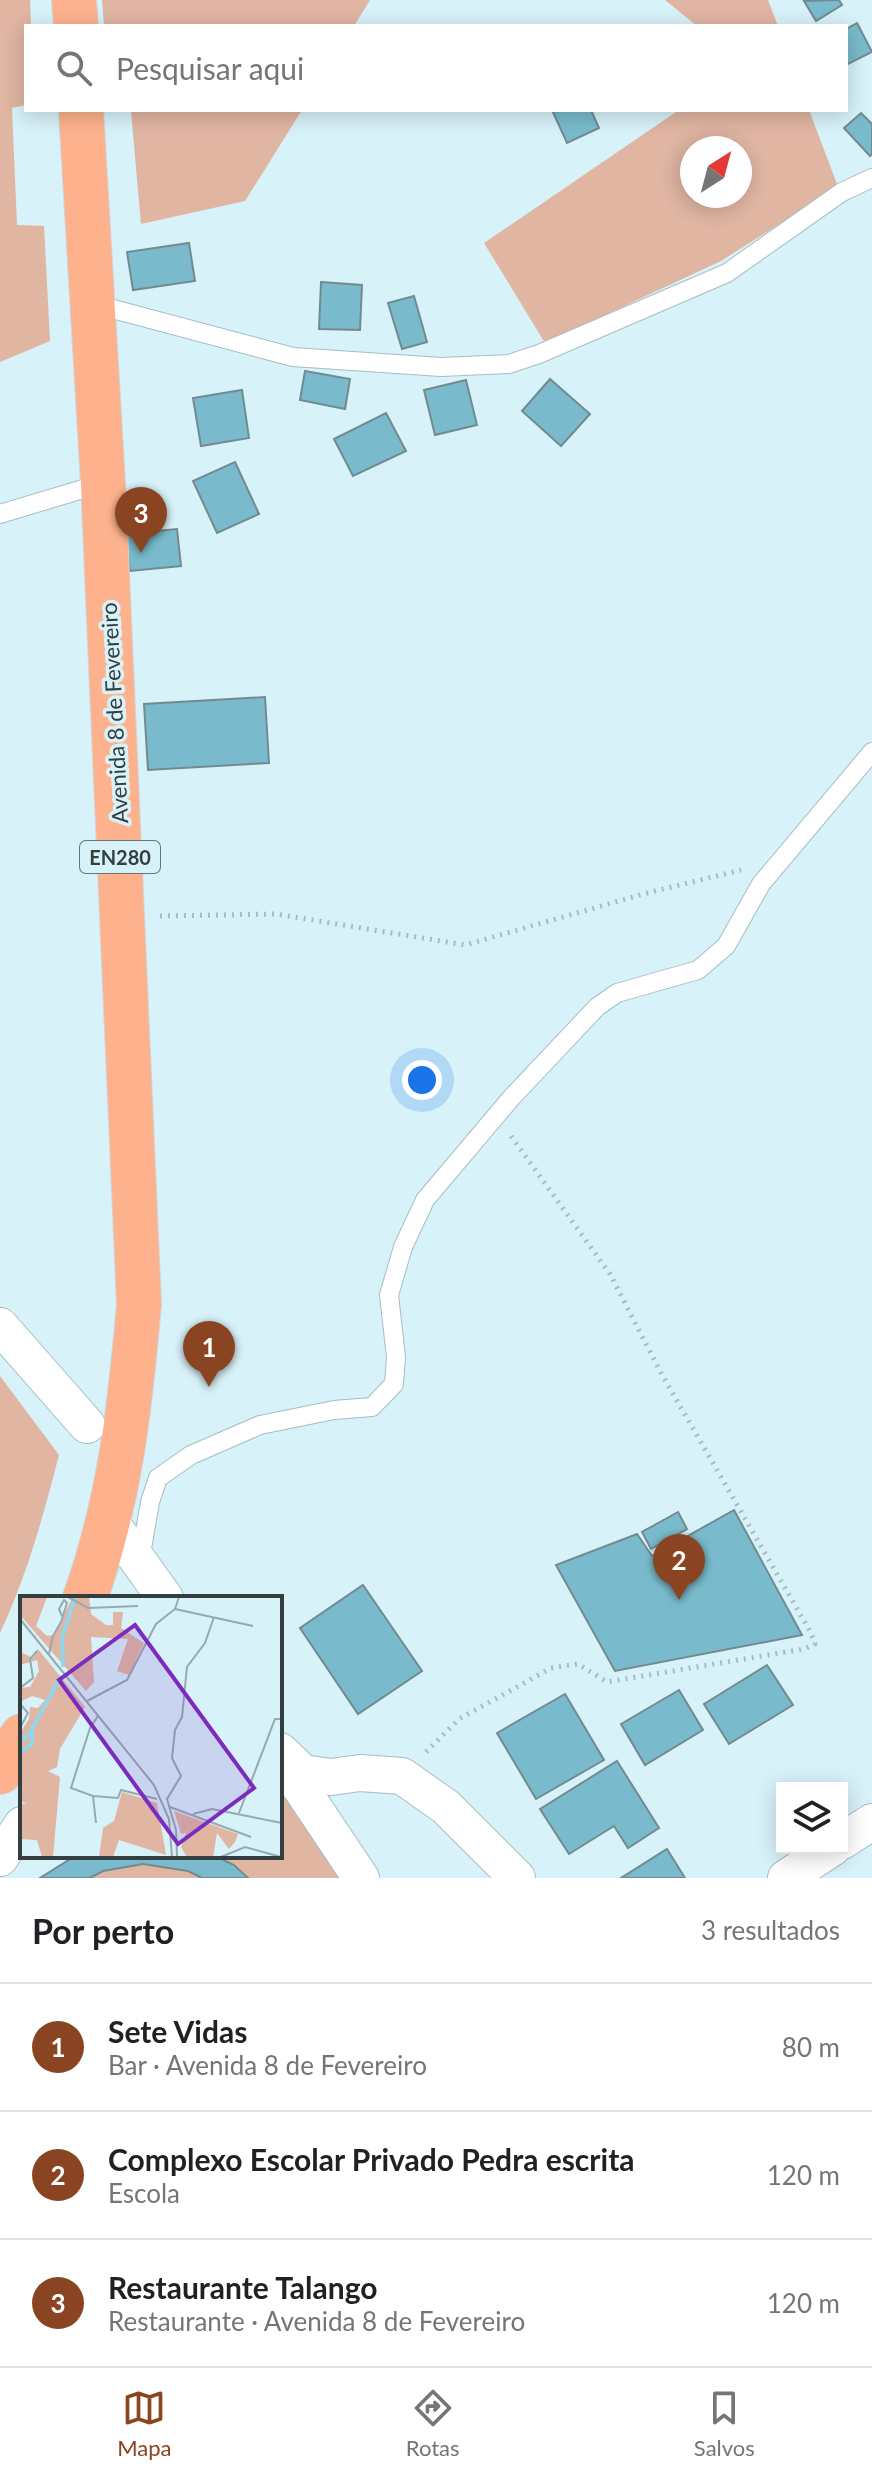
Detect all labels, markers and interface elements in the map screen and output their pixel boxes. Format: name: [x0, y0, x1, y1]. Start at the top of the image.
search box: [24, 24, 848, 112]
icon: search: [52, 46, 96, 90]
text: Pesquisar aqui: [116, 50, 304, 86]
north arrow: [680, 136, 752, 208]
pin: 3: [115, 487, 167, 553]
street label: Avenida 8 de Fevereiro: [95, 602, 133, 824]
road number: EN280: [80, 841, 160, 873]
your location: [402, 1060, 442, 1100]
pin: 1: [183, 1321, 235, 1387]
pin: 2: [653, 1534, 705, 1600]
inset map: [20, 1596, 282, 1858]
map controls: [776, 1782, 848, 1854]
button: layers: [776, 1782, 848, 1854]
text: Por perto: [32, 1910, 174, 1951]
text: 3 resultados: [701, 1914, 840, 1946]
text: Sete Vidas: [108, 2013, 247, 2049]
text: 1: [50, 2031, 66, 2063]
text: 80 m: [782, 2031, 840, 2063]
text: Bar · Avenida 8 de Fevereiro: [108, 2049, 427, 2081]
text: Complexo Escolar Privado Pedra escrita: [108, 2141, 635, 2177]
text: 2: [50, 2159, 66, 2191]
text: 120 m: [767, 2159, 840, 2191]
text: Escola: [108, 2177, 180, 2209]
text: Restaurante Talango: [108, 2269, 377, 2305]
text: 3: [50, 2287, 66, 2319]
text: 120 m: [767, 2287, 840, 2319]
text: Restaurante · Avenida 8 de Fevereiro: [108, 2305, 525, 2337]
tab: Mapa: [117, 2386, 171, 2461]
tab: Rotas: [406, 2386, 460, 2461]
tab: Salvos: [694, 2386, 755, 2461]

